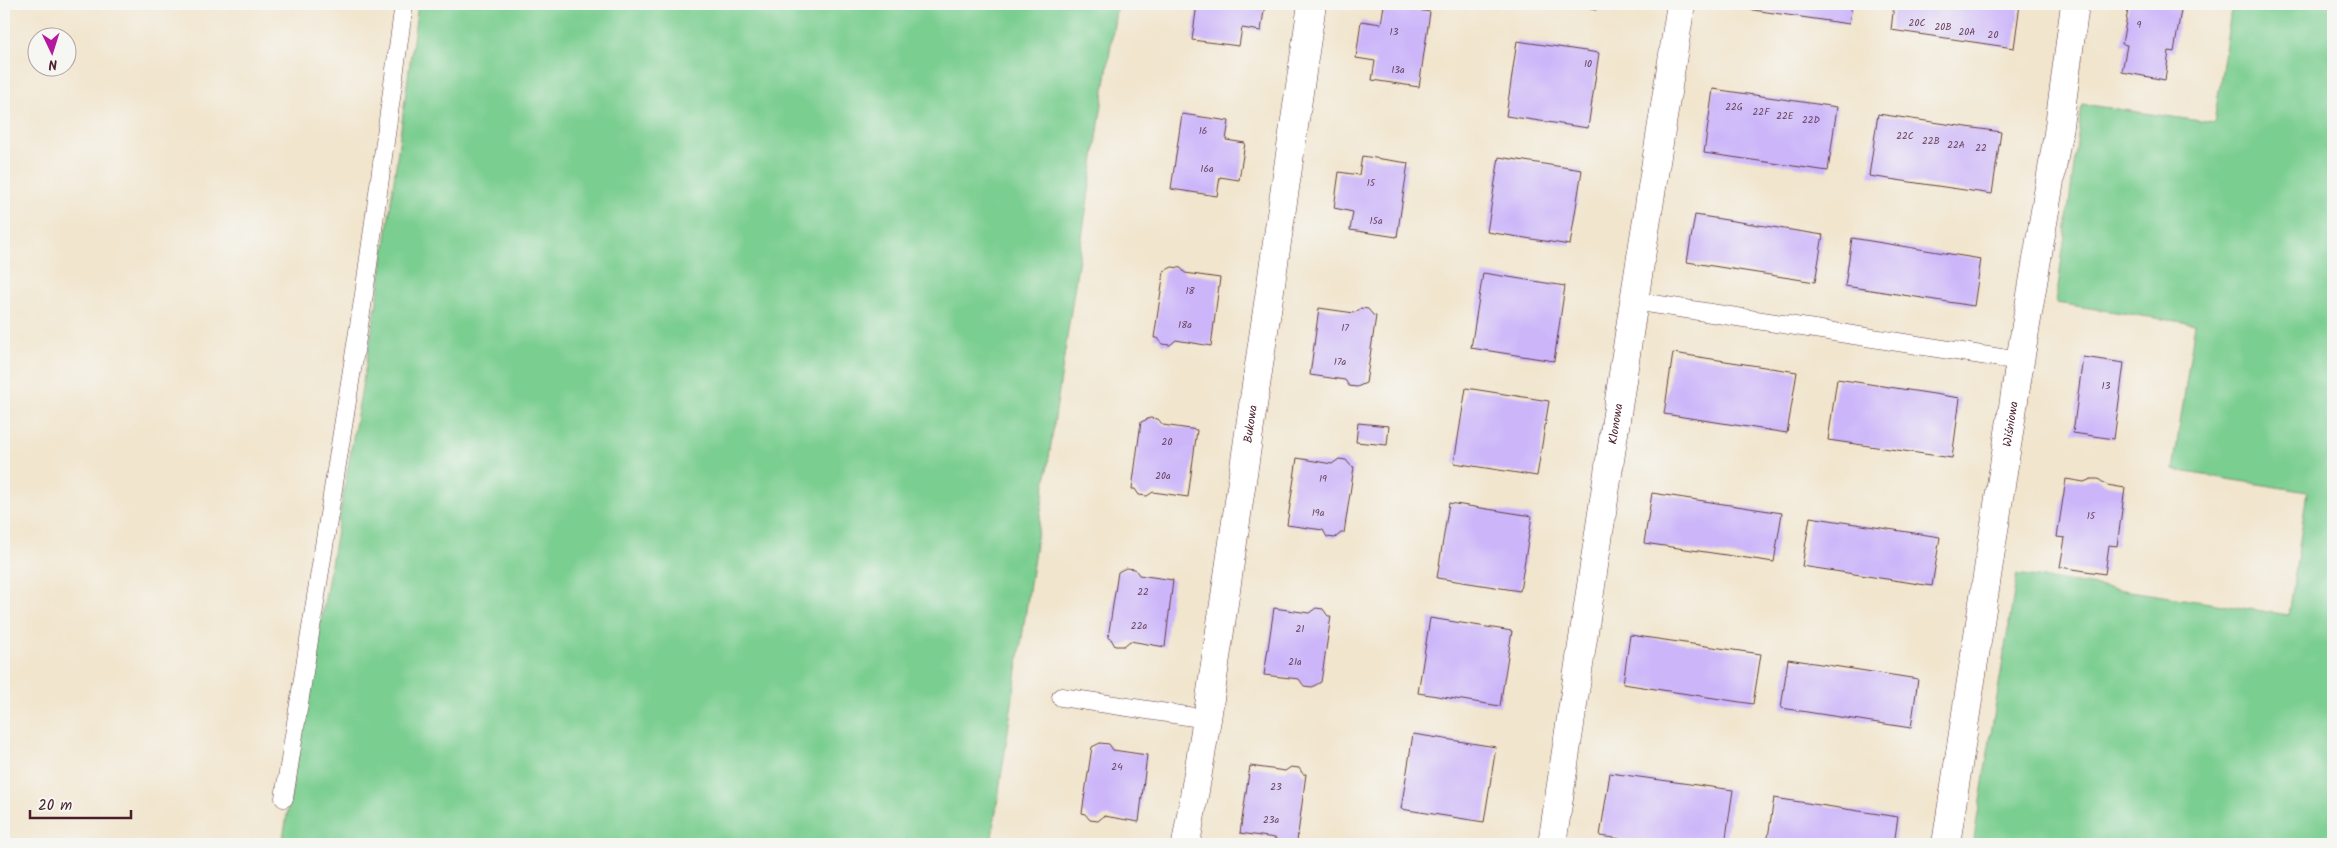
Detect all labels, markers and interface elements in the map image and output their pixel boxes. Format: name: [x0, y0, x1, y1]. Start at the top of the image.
house number: 20C: [1909, 15, 1925, 31]
house number: 9: [2137, 17, 2142, 33]
house number: 20B: [1934, 19, 1952, 35]
house number: 13: [1390, 24, 1399, 40]
house number: 20A: [1959, 24, 1975, 40]
house number: 20: [1988, 27, 1998, 43]
north arrow: [28, 28, 78, 78]
text: N: [48, 53, 58, 75]
house number: 10: [1584, 56, 1592, 72]
house number: 13a: [1391, 62, 1405, 78]
house number: 22G: [1725, 99, 1743, 115]
house number: 22F: [1753, 104, 1770, 120]
house number: 22E: [1776, 108, 1795, 124]
house number: 22D: [1802, 112, 1821, 128]
house number: 16: [1199, 123, 1207, 139]
house number: 22C: [1896, 128, 1914, 144]
house number: 22B: [1922, 133, 1940, 149]
house number: 22A: [1947, 137, 1965, 153]
house number: 22: [1975, 140, 1987, 156]
house number: 16a: [1200, 161, 1214, 177]
house number: 15: [1367, 175, 1376, 191]
house number: 15a: [1369, 213, 1383, 229]
house number: 18: [1185, 283, 1196, 299]
house number: 18a: [1178, 317, 1192, 333]
house number: 17: [1341, 320, 1349, 336]
house number: 17a: [1334, 354, 1347, 370]
house number: 13: [2102, 378, 2111, 394]
street label: Wiśniowa: [1998, 399, 2023, 448]
street label: Klonowa: [1603, 402, 1628, 445]
street label: Bukowa: [1238, 403, 1263, 444]
house number: 20: [1162, 434, 1172, 450]
house number: 20a: [1155, 468, 1171, 484]
house number: 19: [1319, 471, 1327, 487]
house number: 19a: [1312, 505, 1325, 521]
house number: 15: [2087, 508, 2096, 524]
house number: 22: [1137, 584, 1149, 600]
house number: 22a: [1131, 618, 1147, 634]
house number: 21: [1296, 621, 1304, 637]
house number: 21a: [1288, 654, 1302, 670]
house number: 24: [1111, 759, 1123, 775]
house number: 23: [1270, 779, 1282, 795]
scale bar: [30, 788, 131, 820]
text: 20 m: [38, 794, 72, 818]
house number: 23a: [1263, 812, 1279, 828]

